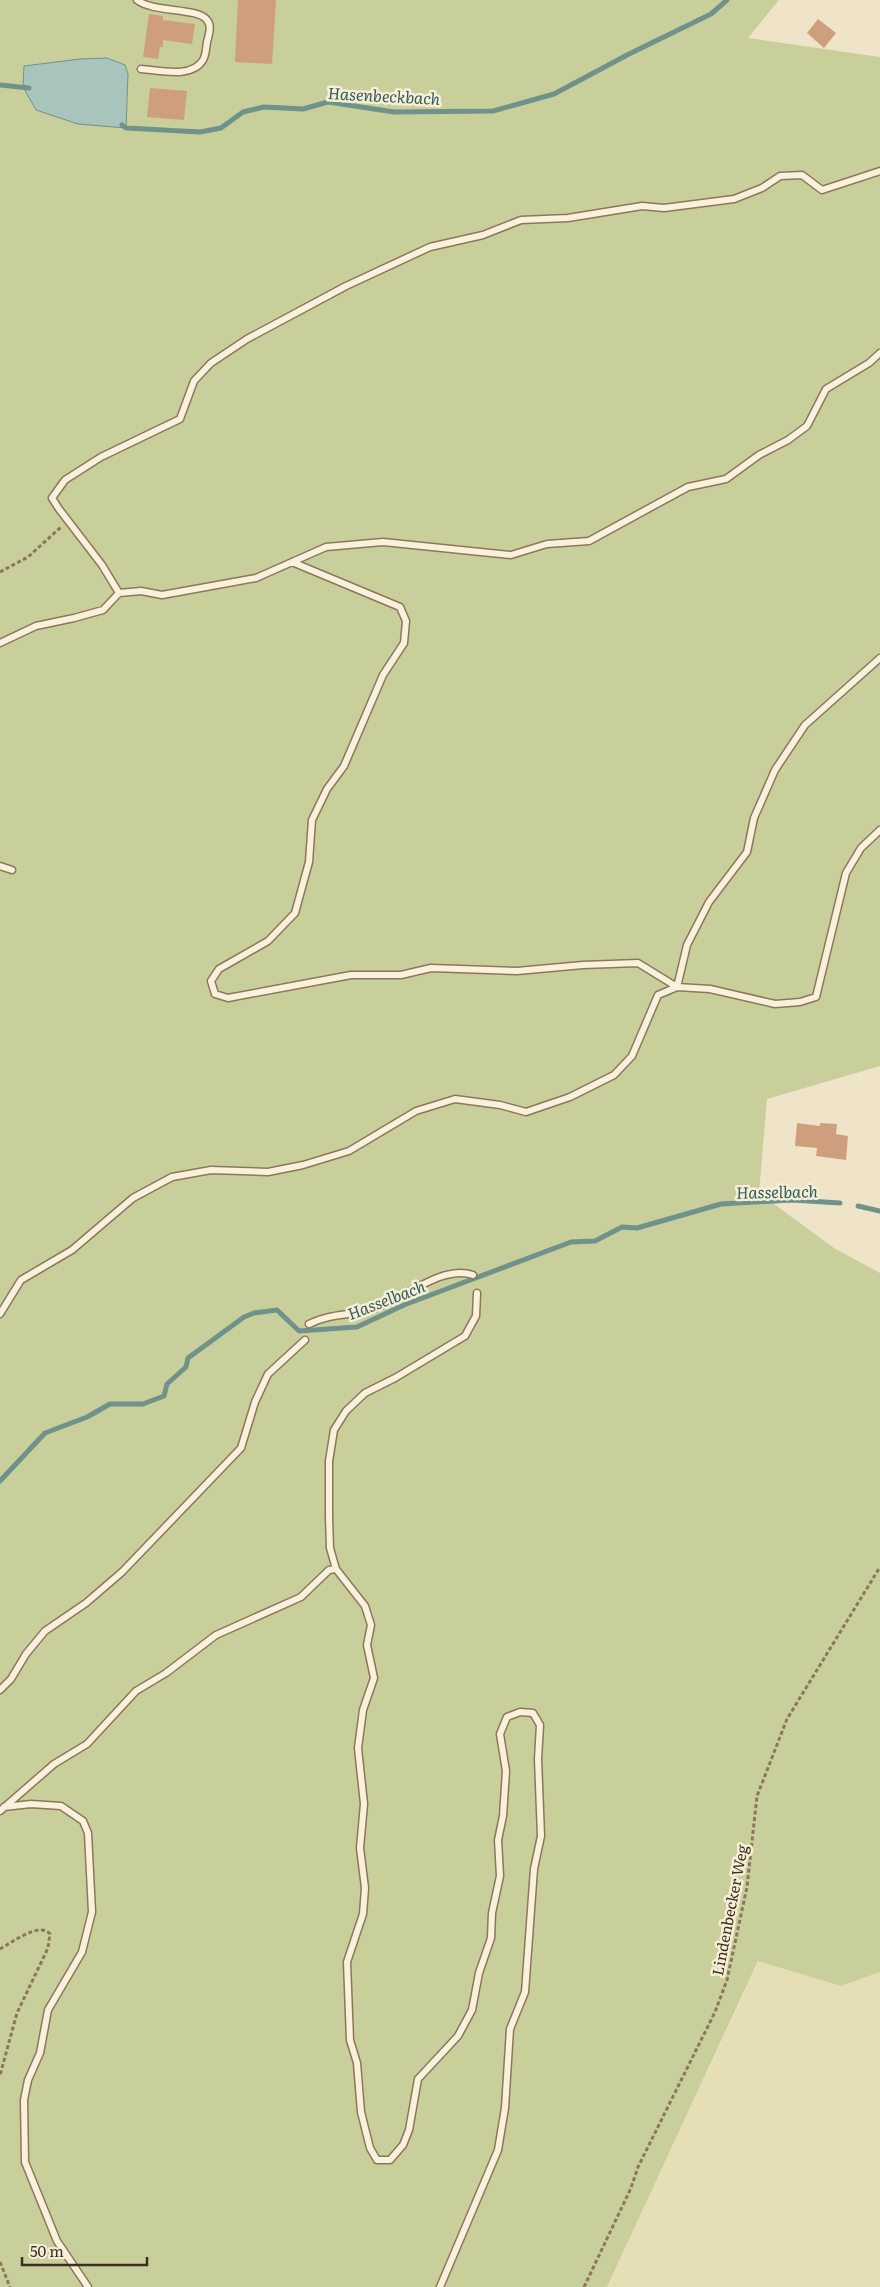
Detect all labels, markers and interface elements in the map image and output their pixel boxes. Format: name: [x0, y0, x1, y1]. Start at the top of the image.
water label: Hasenbeckbach: [327, 80, 441, 110]
water label: Hasselbach: [736, 1178, 819, 1204]
water label: Hasselbach: [344, 1273, 429, 1325]
street label: Lindenbecker Weg: [705, 1842, 753, 1977]
scale bar: [22, 2234, 148, 2266]
text: 50 m: [30, 2239, 64, 2262]

